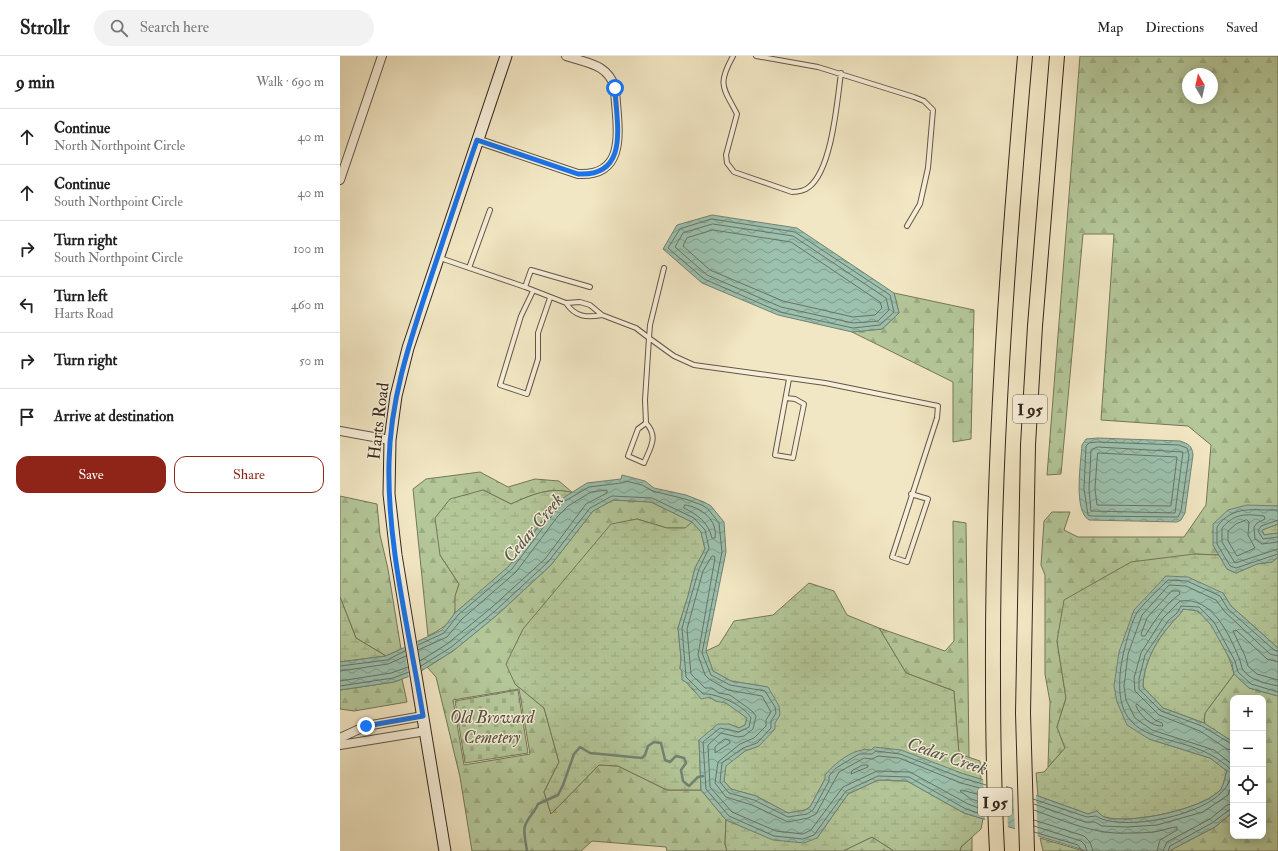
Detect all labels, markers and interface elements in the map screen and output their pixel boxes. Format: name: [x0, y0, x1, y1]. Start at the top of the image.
search box: [94, 10, 374, 46]
text: Strollr: [20, 16, 70, 40]
icon: search: [108, 17, 130, 39]
text: Search here: [140, 18, 209, 37]
text: Map: [1097, 19, 1123, 36]
text: Directions: [1145, 19, 1204, 36]
text: Saved: [1226, 19, 1258, 36]
north arrow: [1182, 68, 1218, 104]
text: 9 min: [16, 72, 55, 93]
text: Walk · 690 m: [256, 74, 324, 90]
route start: [606, 79, 624, 97]
text: Continue: [54, 119, 110, 138]
icon: ahead: [16, 126, 38, 148]
text: 40 m: [298, 129, 324, 145]
text: North Northpoint Circle: [54, 138, 185, 154]
text: Continue: [54, 175, 110, 194]
icon: ahead: [16, 182, 38, 204]
text: 40 m: [298, 185, 324, 201]
text: South Northpoint Circle: [54, 194, 183, 210]
text: Turn right: [54, 231, 117, 250]
icon: right: [16, 238, 38, 260]
text: 100 m: [293, 241, 324, 257]
text: South Northpoint Circle: [54, 250, 183, 266]
text: Turn left: [54, 287, 108, 306]
icon: left: [16, 294, 38, 316]
text: 460 m: [291, 297, 324, 313]
text: Harts Road: [54, 306, 113, 322]
icon: right: [16, 350, 38, 372]
text: Turn right: [54, 351, 117, 370]
text: 50 m: [299, 353, 324, 369]
street label: Harts Road: [363, 381, 394, 461]
road number: I 95: [1013, 395, 1047, 423]
icon: arrive: [16, 406, 38, 428]
text: Arrive at destination: [54, 407, 174, 426]
button: Save: [16, 456, 166, 493]
button: Share: [174, 456, 324, 493]
water label: Cedar Creek: [498, 489, 569, 567]
map controls: [1230, 695, 1266, 839]
button: +: [1230, 695, 1266, 731]
park label: Old Broward Cemetery: [450, 707, 535, 748]
route end: [357, 717, 375, 735]
button: −: [1230, 731, 1266, 767]
water label: Cedar Creek: [904, 732, 990, 781]
button: locate: [1230, 767, 1266, 803]
road number: I 95: [978, 788, 1012, 816]
button: layers: [1230, 803, 1266, 839]

